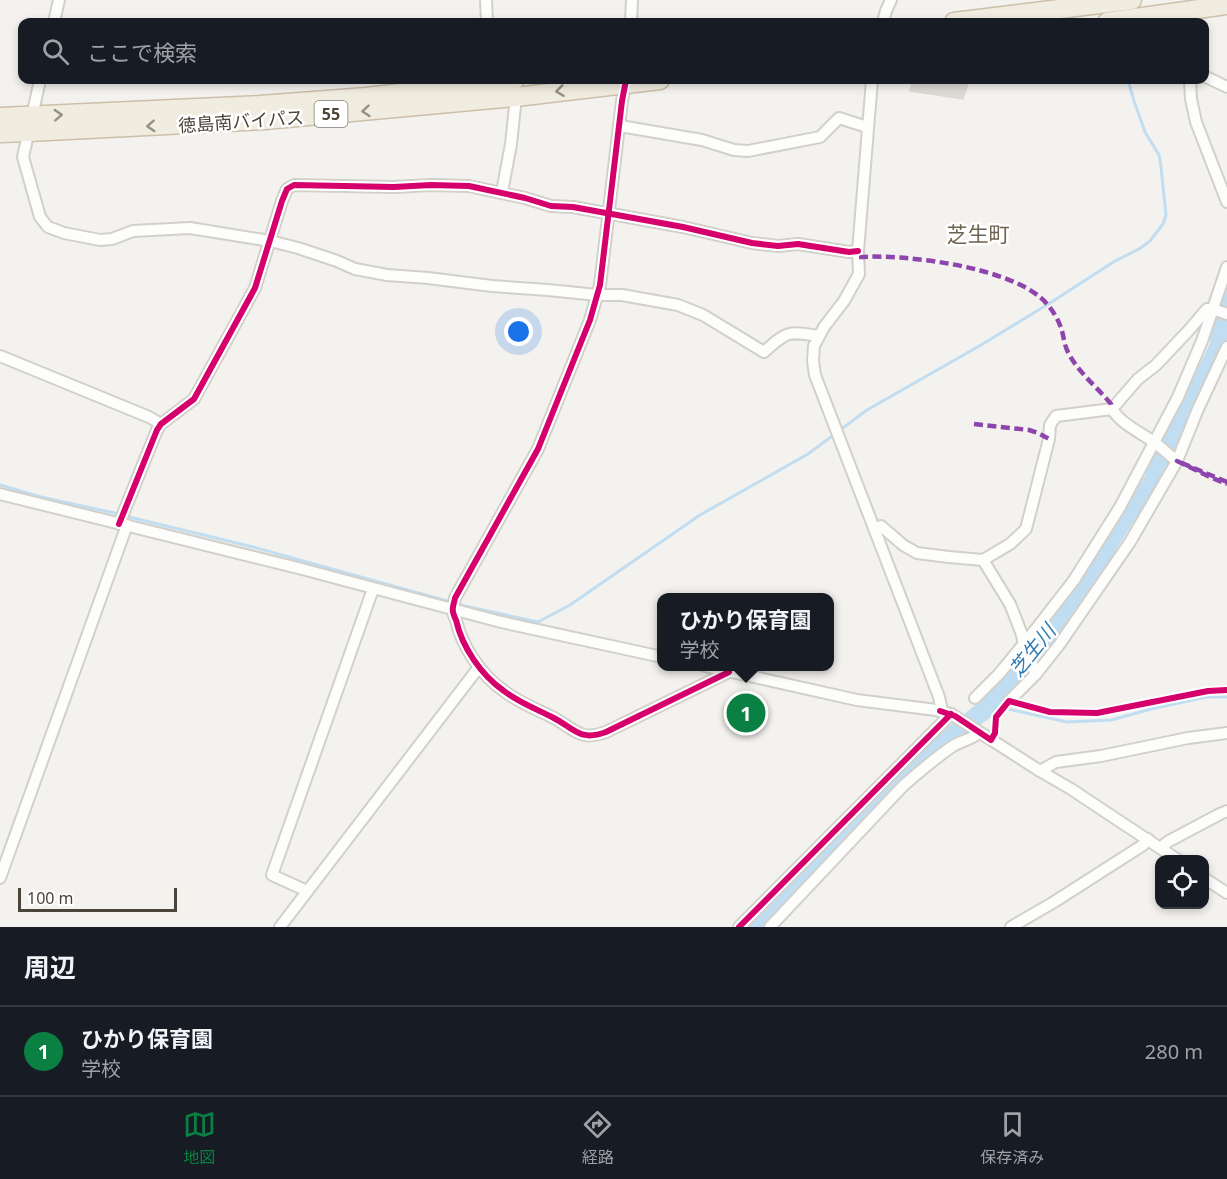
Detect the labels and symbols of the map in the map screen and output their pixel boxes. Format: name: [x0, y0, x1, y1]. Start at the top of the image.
one-way arrow: [556, 85, 565, 97]
road number: 55: [314, 101, 348, 127]
one-way arrow: [362, 104, 371, 117]
street label: 徳島南バイパス: [177, 105, 305, 137]
one-way arrow: [54, 109, 63, 122]
one-way arrow: [146, 120, 155, 133]
district label: 芝生町: [947, 220, 1010, 248]
your location: [504, 317, 533, 346]
water label: 芝生川: [1003, 617, 1063, 682]
pin: 1: [726, 690, 766, 736]
scale bar: [18, 885, 177, 912]

